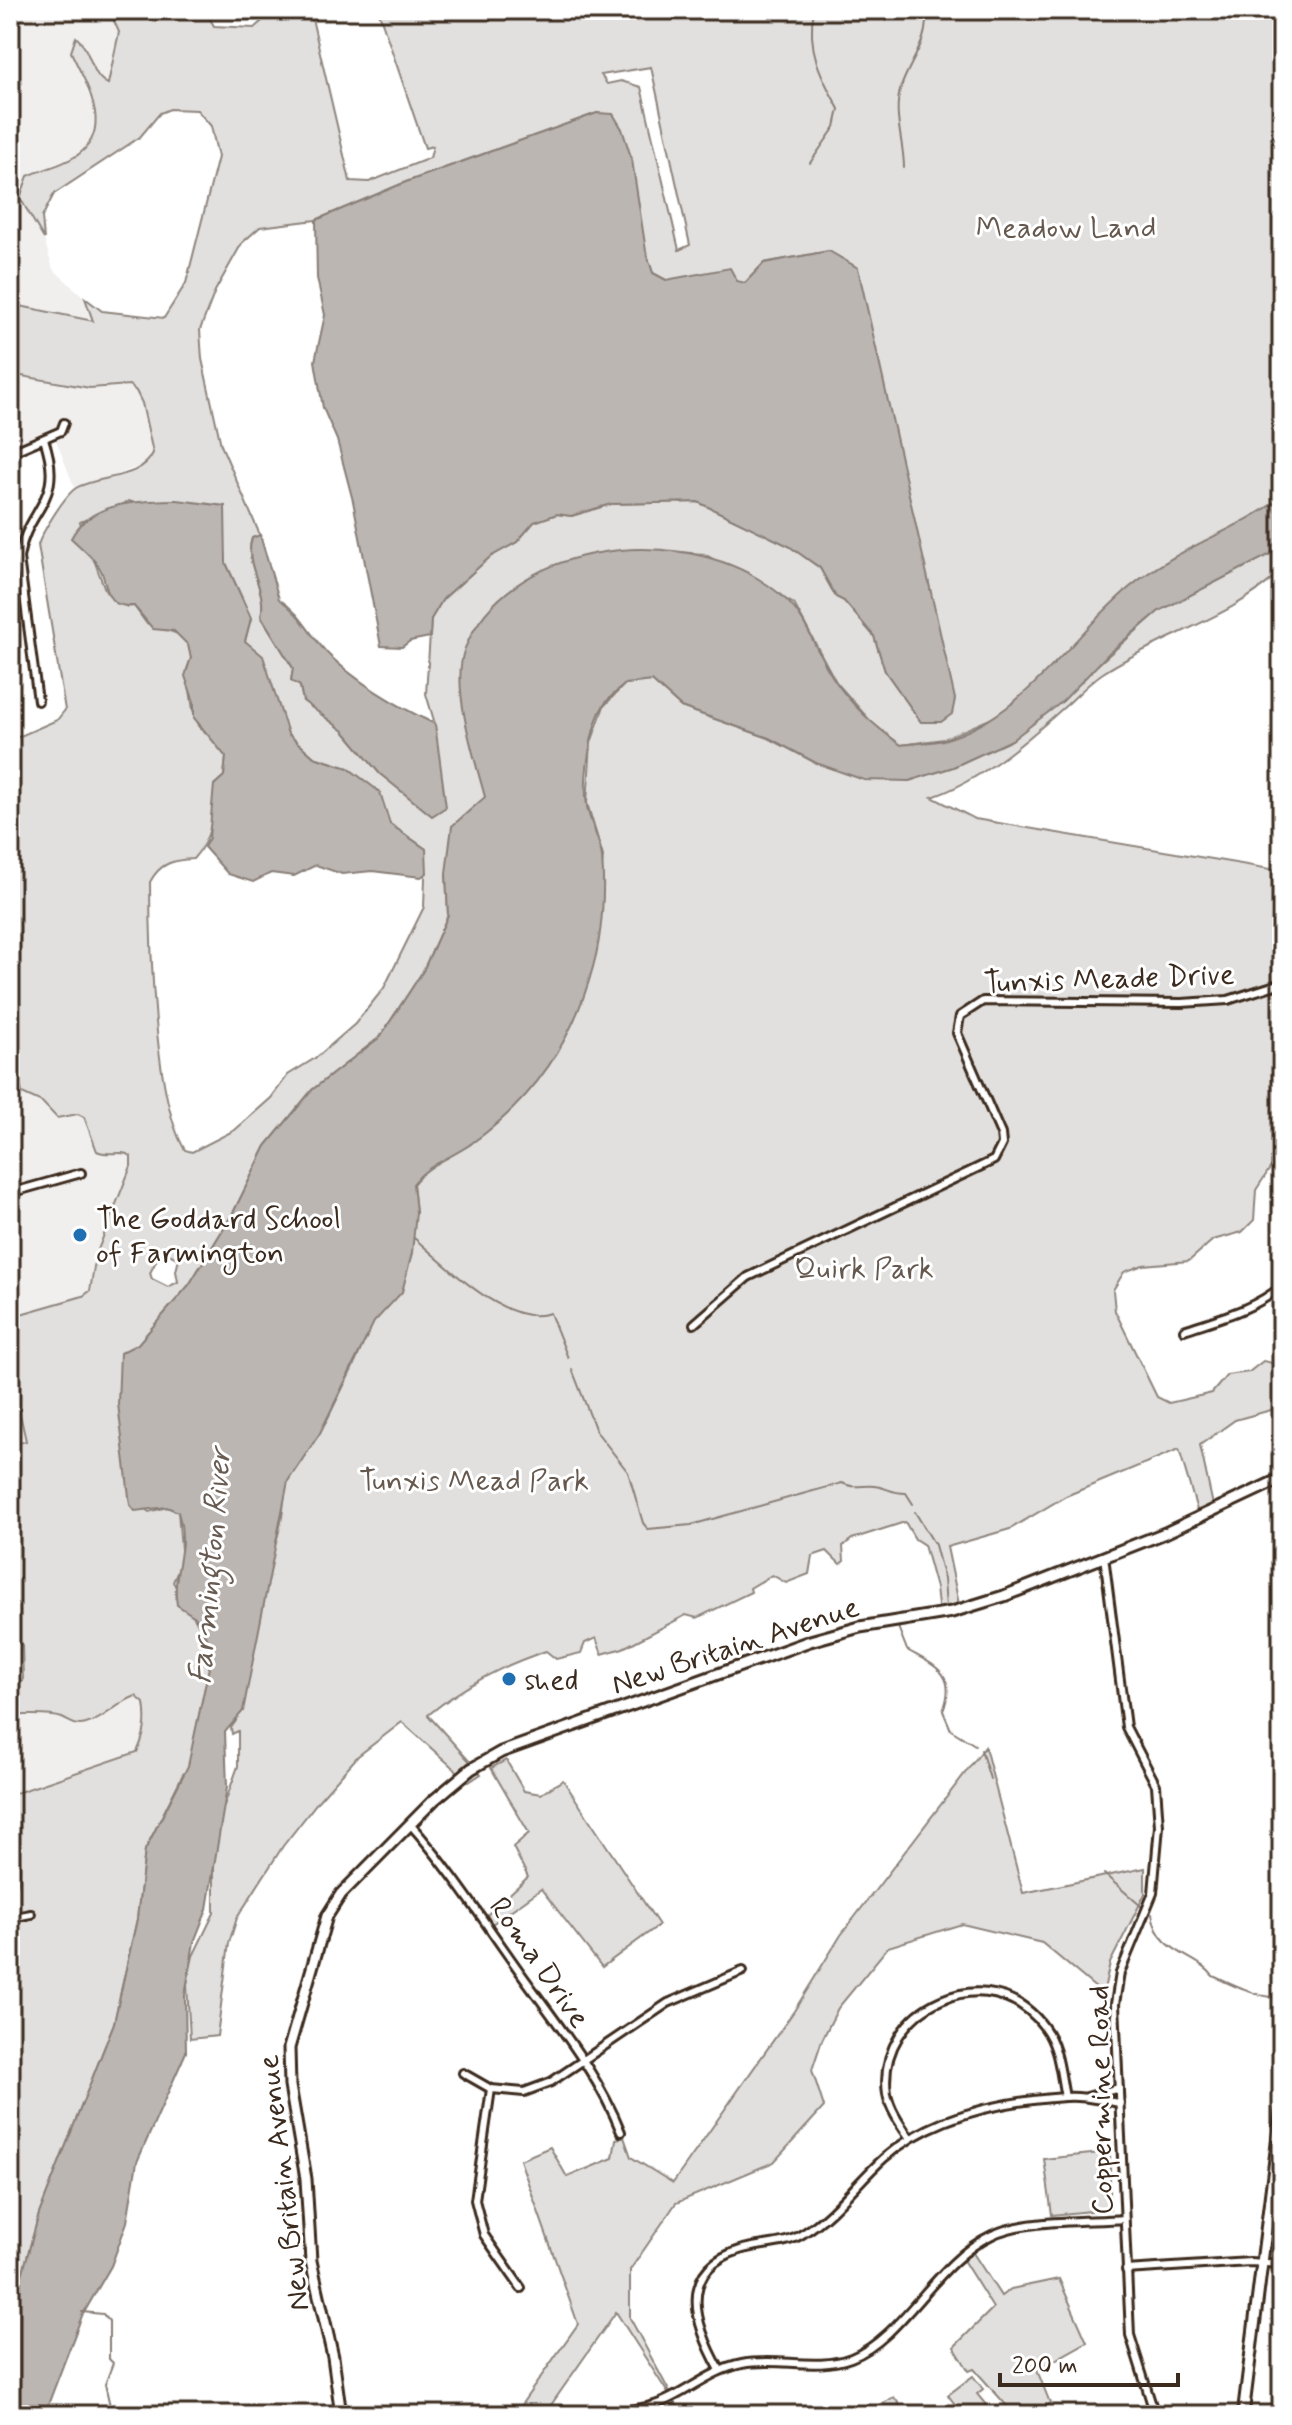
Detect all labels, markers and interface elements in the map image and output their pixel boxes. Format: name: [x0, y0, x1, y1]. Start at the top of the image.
park label: Meadow Land: [976, 209, 1156, 248]
street label: Tunxis Meade Drive: [983, 956, 1235, 1003]
place label: The Goddard School of Farmington: [96, 1200, 341, 1275]
marker: The Goddard School of Farmington: [71, 1226, 89, 1244]
park label: Quirk Park: [794, 1250, 934, 1289]
water label: Farmington River: [180, 1443, 247, 1686]
park label: Tunxis Mead Park: [359, 1462, 589, 1501]
street label: New Britain Avenue: [607, 1588, 864, 1705]
place label: shed: [525, 1661, 579, 1700]
marker: shed: [500, 1670, 518, 1688]
street label: Roma Drive: [479, 1890, 598, 2036]
street label: Coppermine Road: [1080, 1985, 1123, 2215]
street label: New Britain Avenue: [249, 2053, 320, 2313]
scale bar: [1000, 2337, 1178, 2387]
text: 200 m: [1012, 2351, 1078, 2382]

